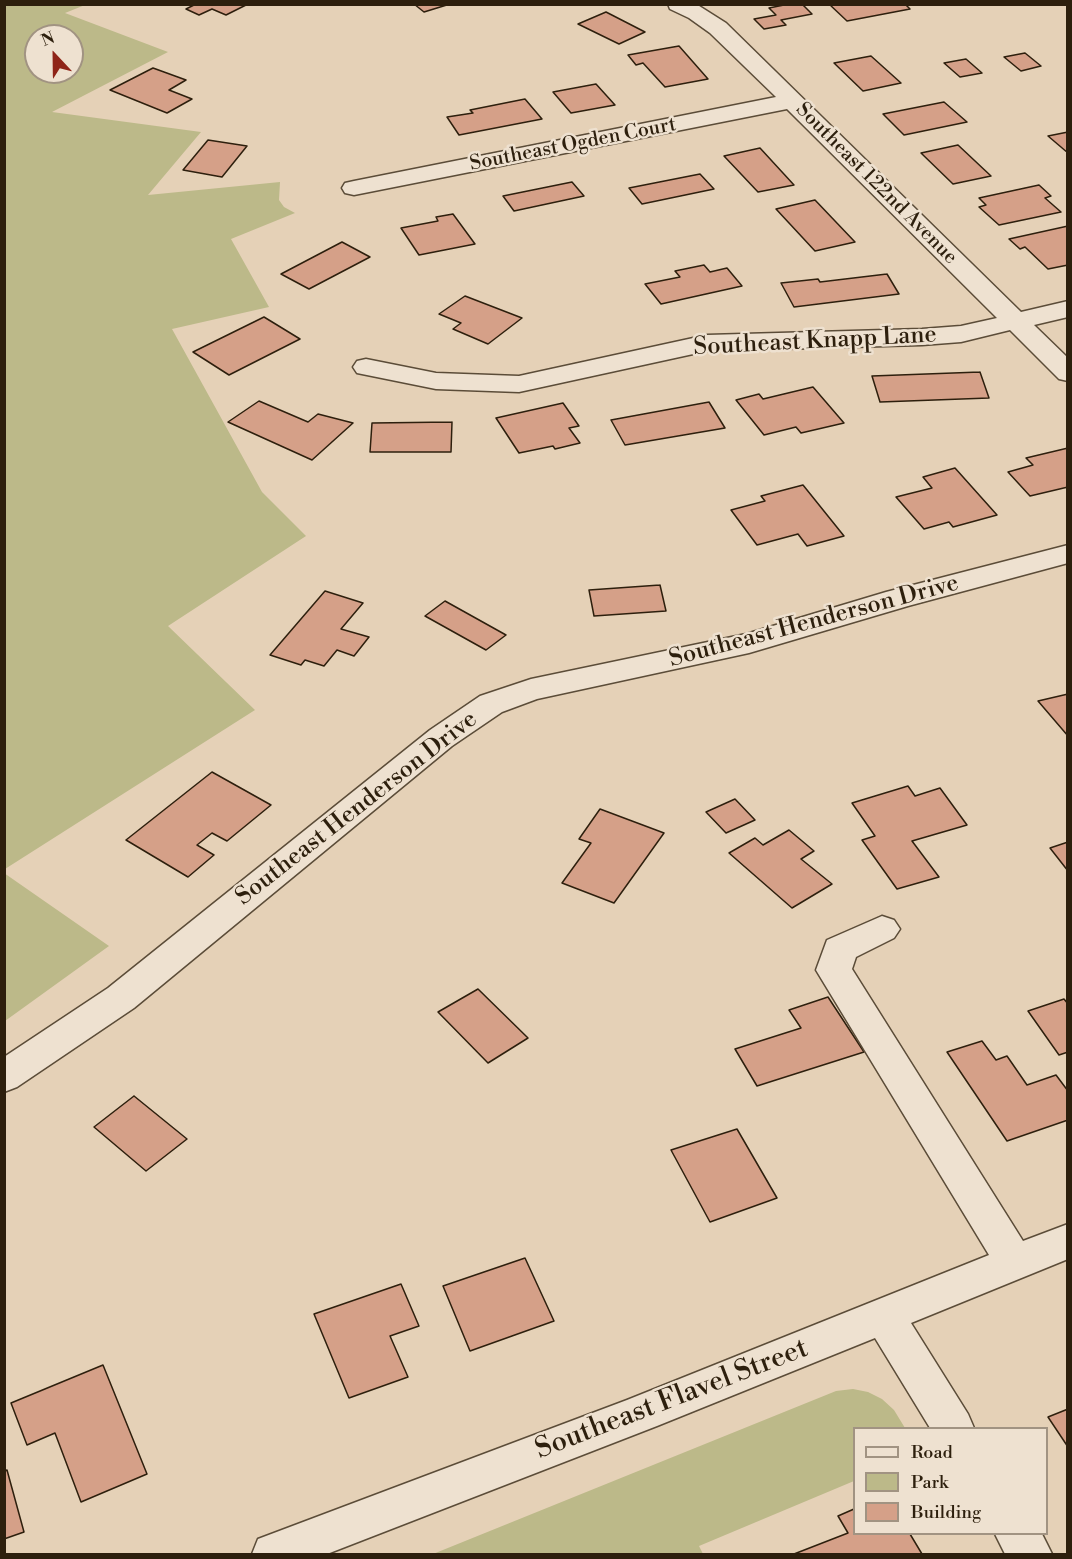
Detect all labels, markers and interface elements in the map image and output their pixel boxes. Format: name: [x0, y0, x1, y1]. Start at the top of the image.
north arrow: [24, 24, 84, 84]
text: N: [38, 28, 58, 51]
street label: Southeast 122nd Avenue: [790, 98, 962, 270]
street label: Southeast Ogden Court: [468, 113, 678, 177]
street label: Southeast Knapp Lane: [693, 321, 937, 363]
street label: Southeast Henderson Drive: [666, 569, 962, 675]
street label: Southeast Henderson Drive: [231, 706, 483, 912]
street label: Southeast Flavel Street: [531, 1332, 813, 1468]
legend: [853, 1427, 1048, 1535]
text: Road: [911, 1441, 953, 1464]
text: Park: [911, 1471, 948, 1494]
text: Building: [911, 1501, 981, 1524]

